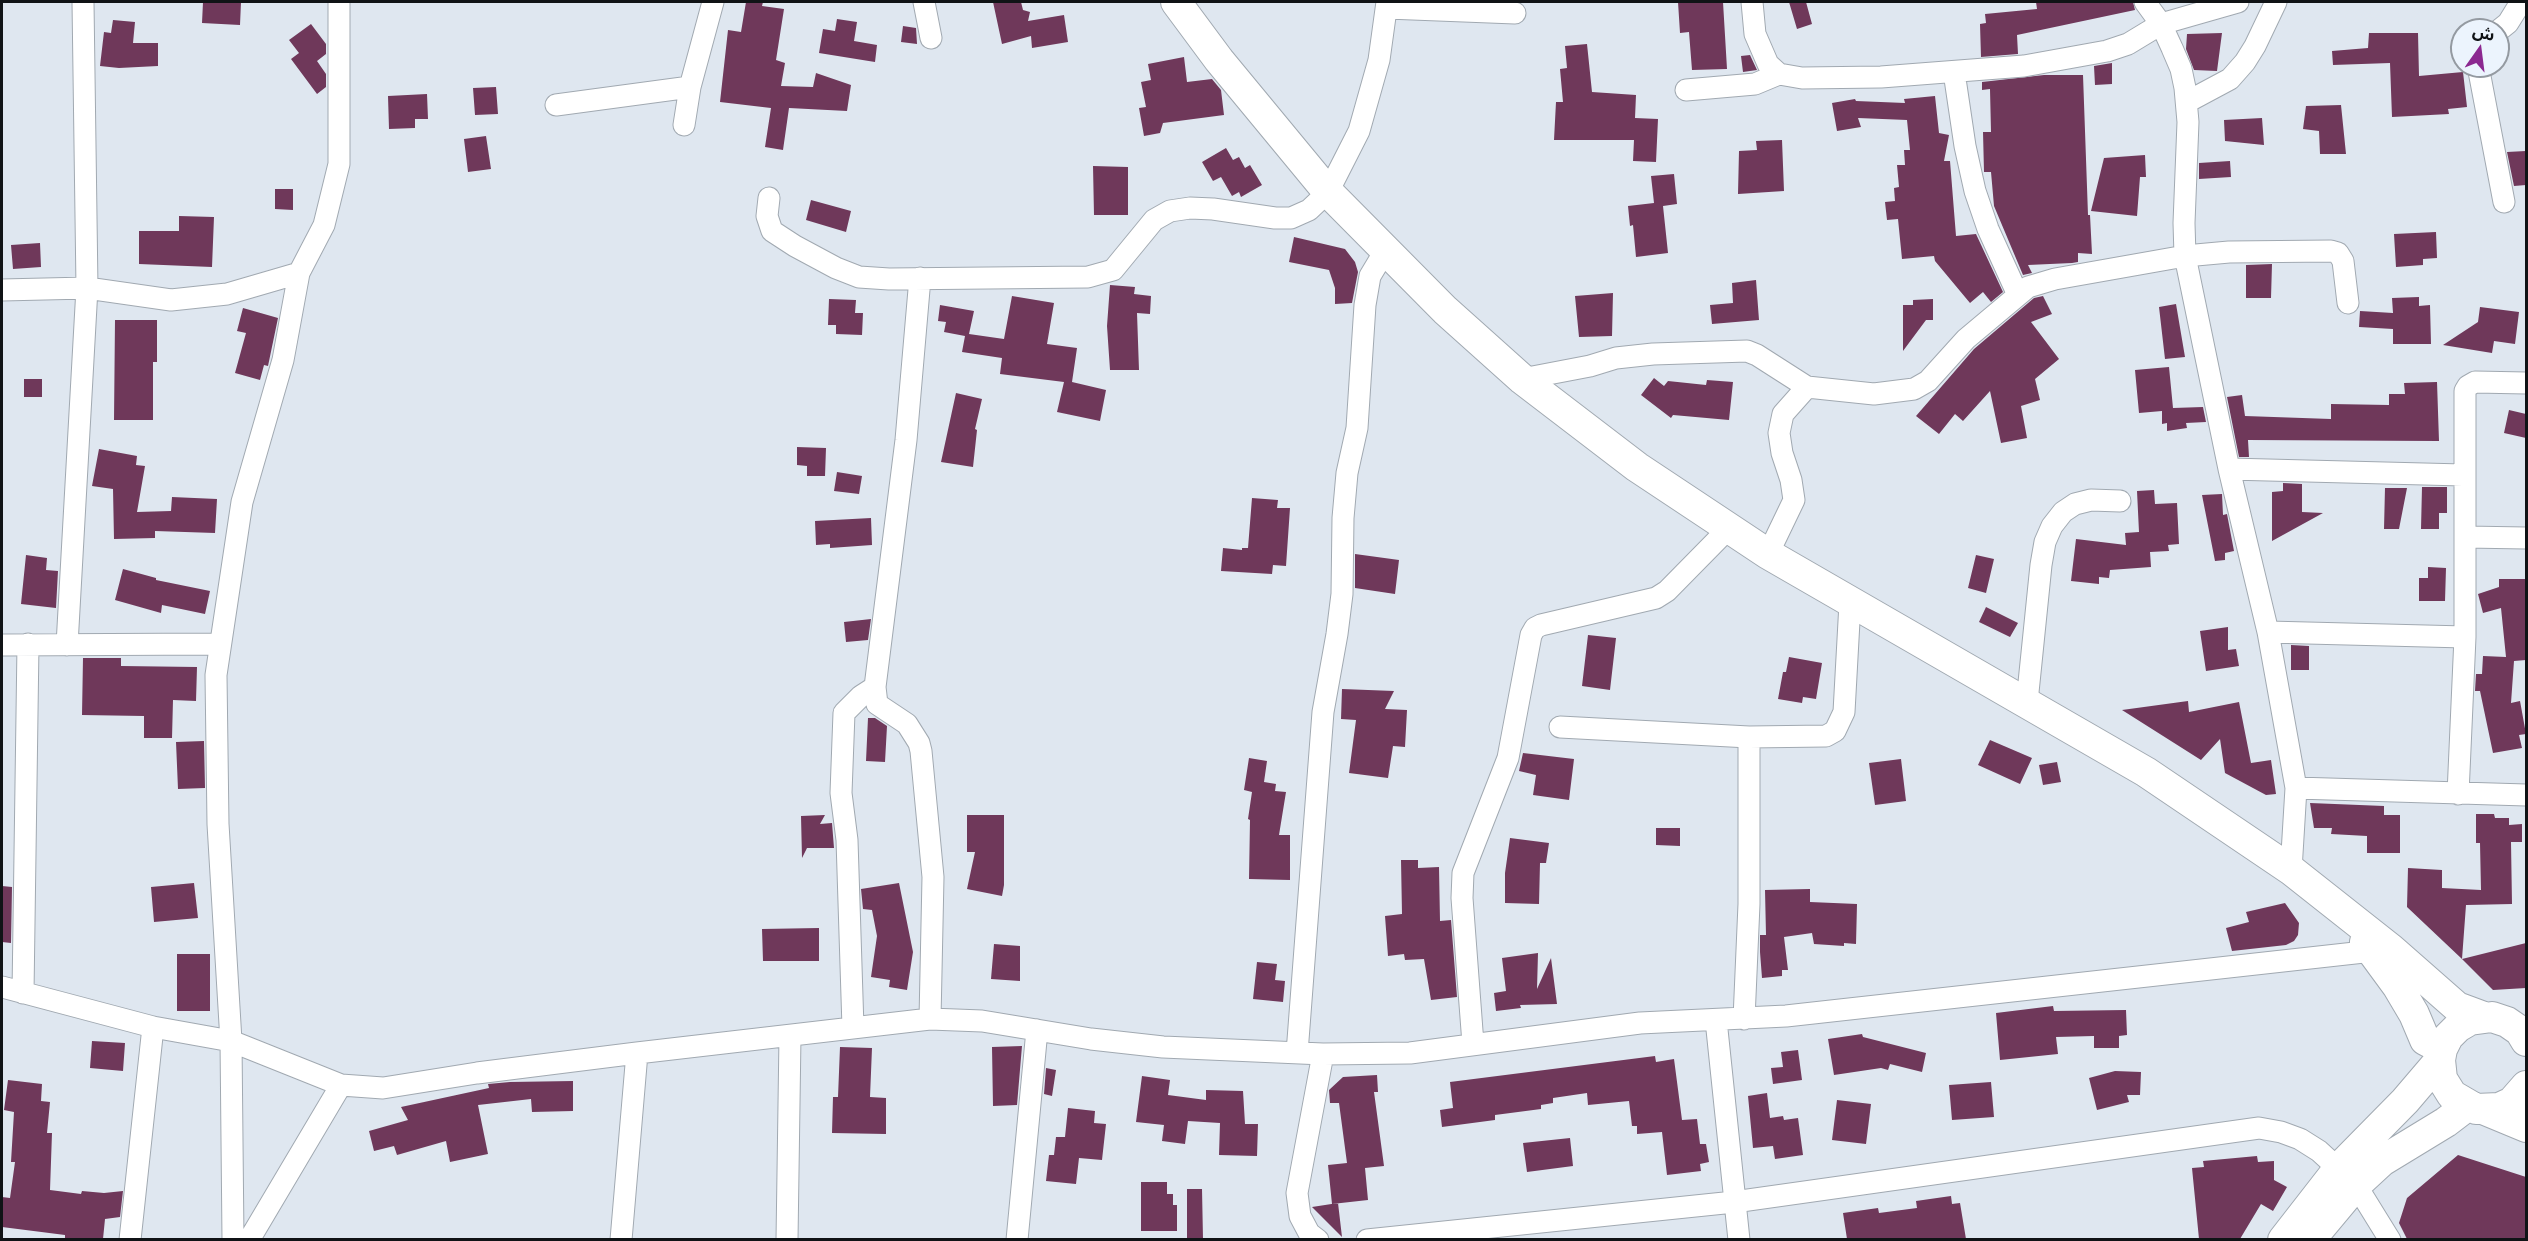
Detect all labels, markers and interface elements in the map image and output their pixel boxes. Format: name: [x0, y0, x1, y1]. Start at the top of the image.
north arrow: [2450, 18, 2510, 78]
text: ش: [2471, 19, 2497, 46]

